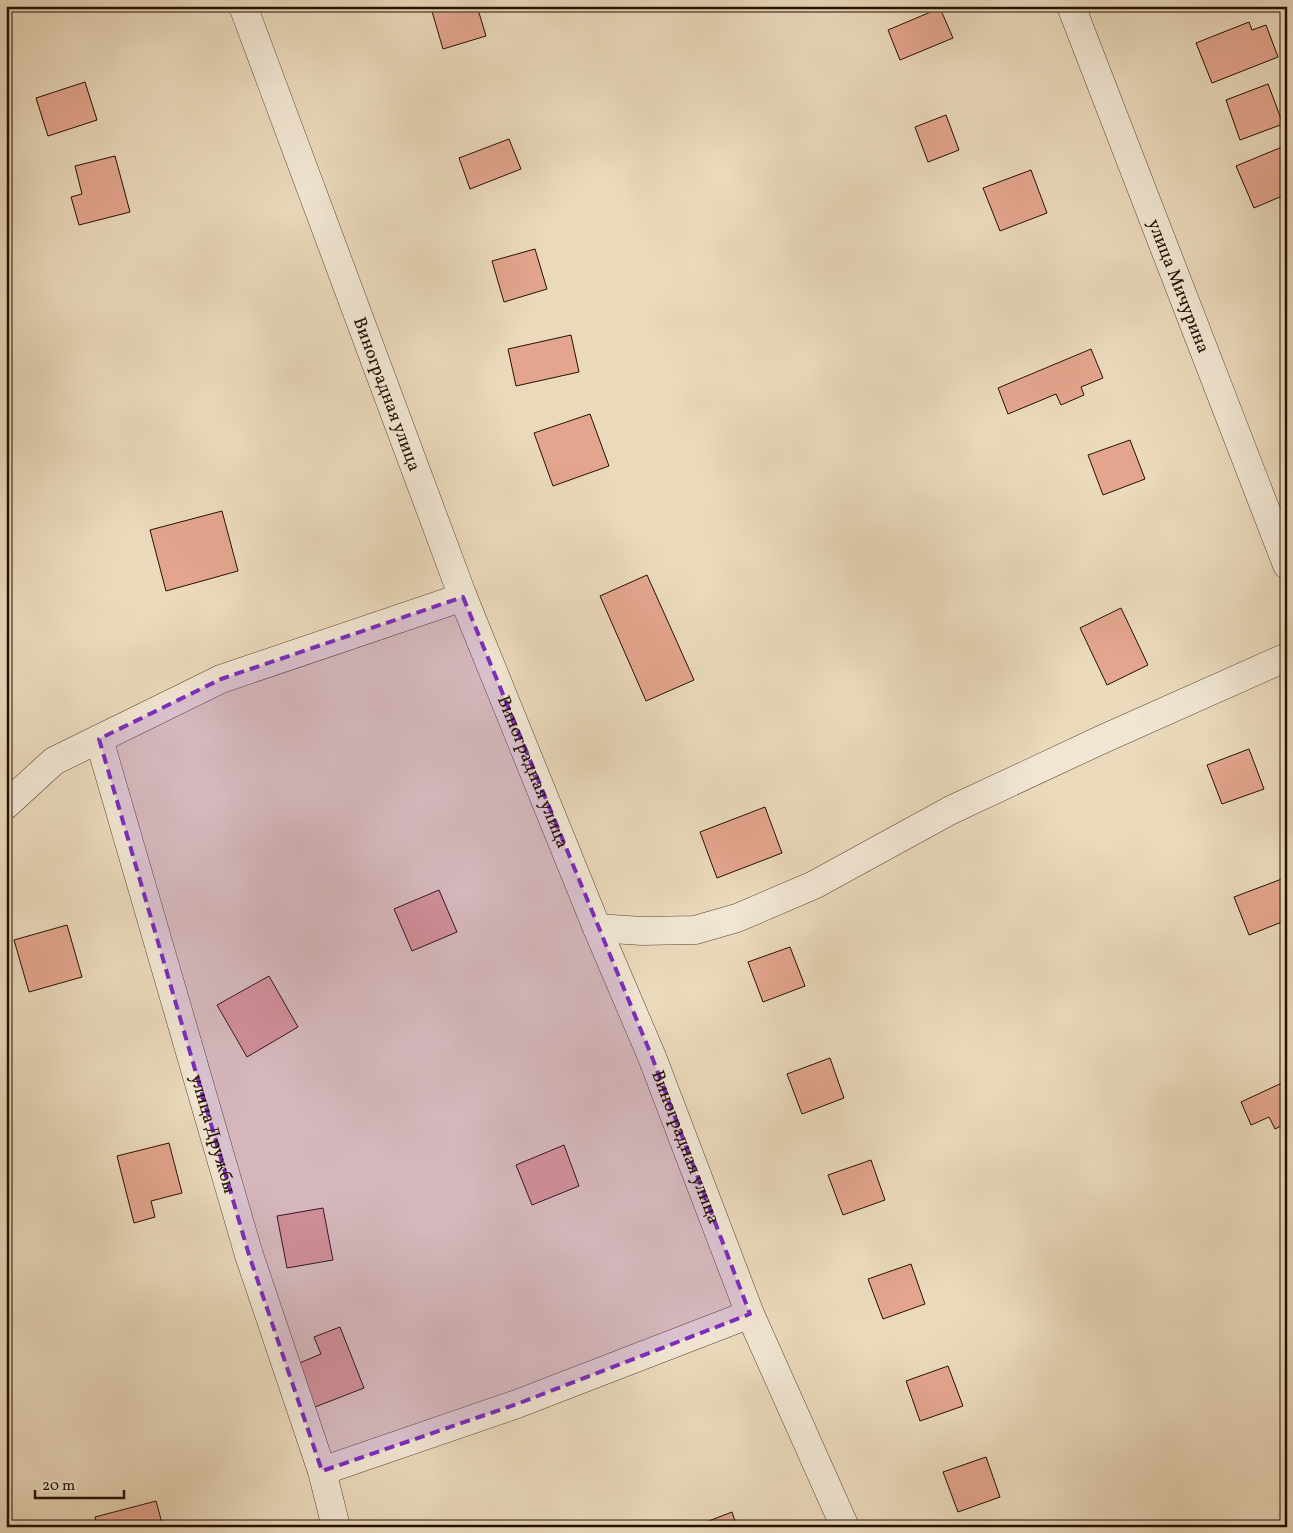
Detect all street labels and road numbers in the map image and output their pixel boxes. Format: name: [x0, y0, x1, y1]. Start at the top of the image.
street label: улица Мичурина: [1140, 216, 1215, 357]
street label: Виноградная улица: [346, 314, 426, 475]
street label: Виноградная улица: [490, 692, 574, 852]
street label: Виноградная улица: [644, 1067, 725, 1228]
street label: улица Дружбы: [183, 1071, 242, 1197]

